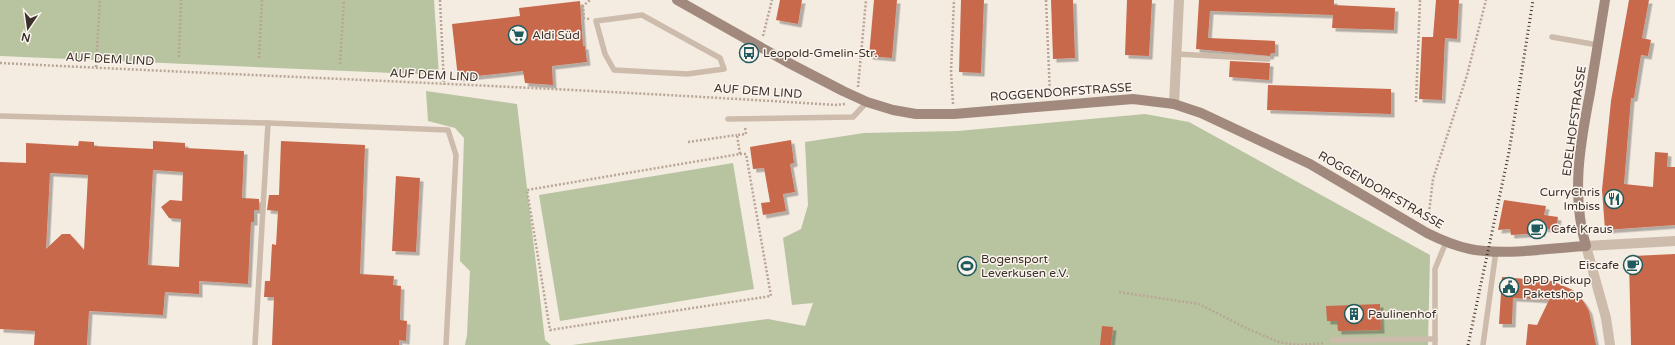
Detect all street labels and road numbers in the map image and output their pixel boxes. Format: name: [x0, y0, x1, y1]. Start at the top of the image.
street label: AUF DEM LIND: [65, 50, 155, 68]
street label: EDELHOFSTRASSE: [1559, 64, 1589, 177]
street label: AUF DEM LIND: [389, 66, 479, 84]
street label: ROGGENDORFSTRASSE: [989, 80, 1133, 104]
street label: AUF DEM LIND: [713, 81, 803, 101]
street label: ROGGENDORFSTRASSE: [1316, 148, 1447, 232]

